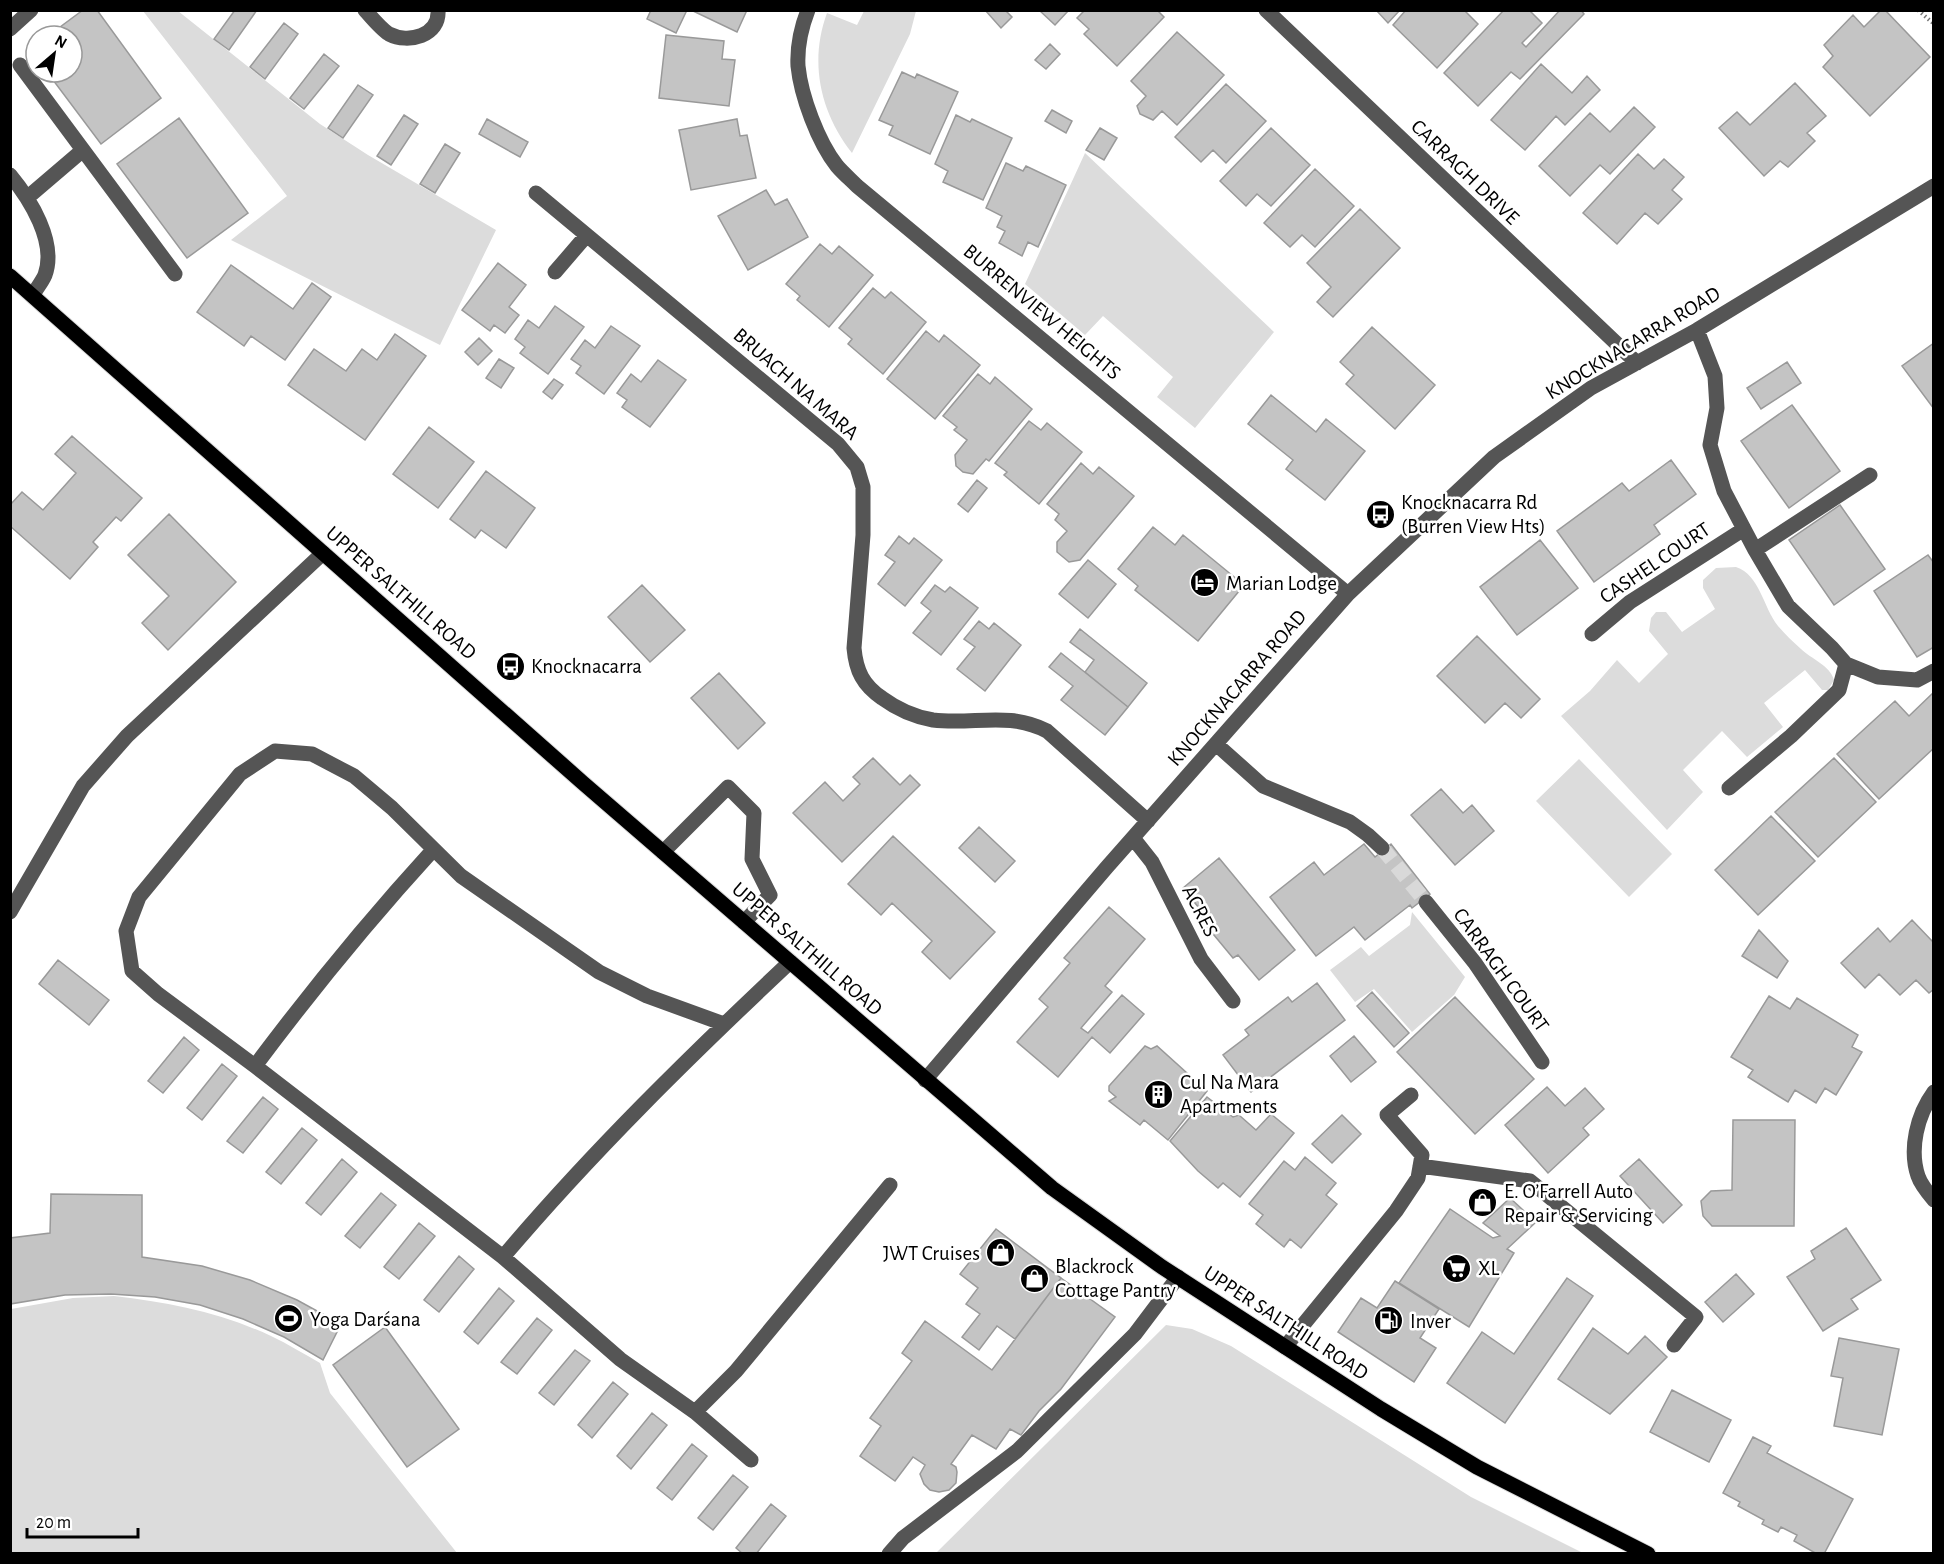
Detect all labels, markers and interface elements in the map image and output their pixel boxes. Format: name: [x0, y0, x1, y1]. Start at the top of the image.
north arrow: [24, 24, 84, 84]
text: N: [52, 32, 70, 51]
street label: CARRAGH DRIVE: [1407, 115, 1523, 229]
street label: BURRENVIEW HEIGHTS: [959, 240, 1125, 384]
street label: KNOCKNACARRA ROAD: [1542, 283, 1724, 403]
street label: BRUACH NA MARA: [729, 324, 863, 444]
place label: Knocknacarra Rd (Burren View Hts): [1401, 492, 1546, 537]
bus stop icon: Knocknacarra Rd (Burren View Hts): [1364, 498, 1396, 530]
street label: CASHEL COURT: [1596, 518, 1714, 608]
street label: UPPER SALTHILL ROAD: [322, 522, 480, 664]
hotel icon: Marian Lodge: [1189, 567, 1221, 599]
place label: Marian Lodge: [1226, 573, 1337, 594]
street label: KNOCKNACARRA ROAD: [1164, 606, 1310, 770]
bus stop icon: Knocknacarra: [494, 650, 526, 682]
place label: Knocknacarra: [531, 656, 642, 677]
street label: UPPER SALTHILL ROAD: [728, 878, 886, 1020]
street label: ACRES: [1178, 882, 1222, 940]
street label: CARRAGH COURT: [1449, 904, 1553, 1036]
place label: Cul Na Mara Apartments: [1180, 1072, 1280, 1117]
building icon: Cul Na Mara Apartments: [1143, 1078, 1175, 1110]
place label: E. O’Farrell Auto Repair & Servicing: [1504, 1181, 1654, 1226]
shop icon: E. O’Farrell Auto Repair & Servicing: [1467, 1187, 1499, 1219]
shop icon: JWT Cruises: [985, 1237, 1017, 1269]
place label: JWT Cruises: [883, 1243, 980, 1264]
supermarket icon: XL: [1441, 1252, 1473, 1284]
place label: Blackrock Cottage Pantry: [1055, 1256, 1176, 1301]
place label: XL: [1478, 1258, 1499, 1279]
shop icon: Blackrock Cottage Pantry: [1018, 1262, 1050, 1294]
street label: UPPER SALTHILL ROAD: [1200, 1262, 1372, 1384]
sports icon: Yoga Darśana: [273, 1303, 305, 1335]
fuel station icon: Inver: [1373, 1305, 1405, 1337]
place label: Yoga Darśana: [310, 1309, 421, 1330]
place label: Inver: [1410, 1311, 1451, 1332]
scale bar: [27, 1501, 138, 1539]
text: 20 m: [36, 1514, 71, 1532]

